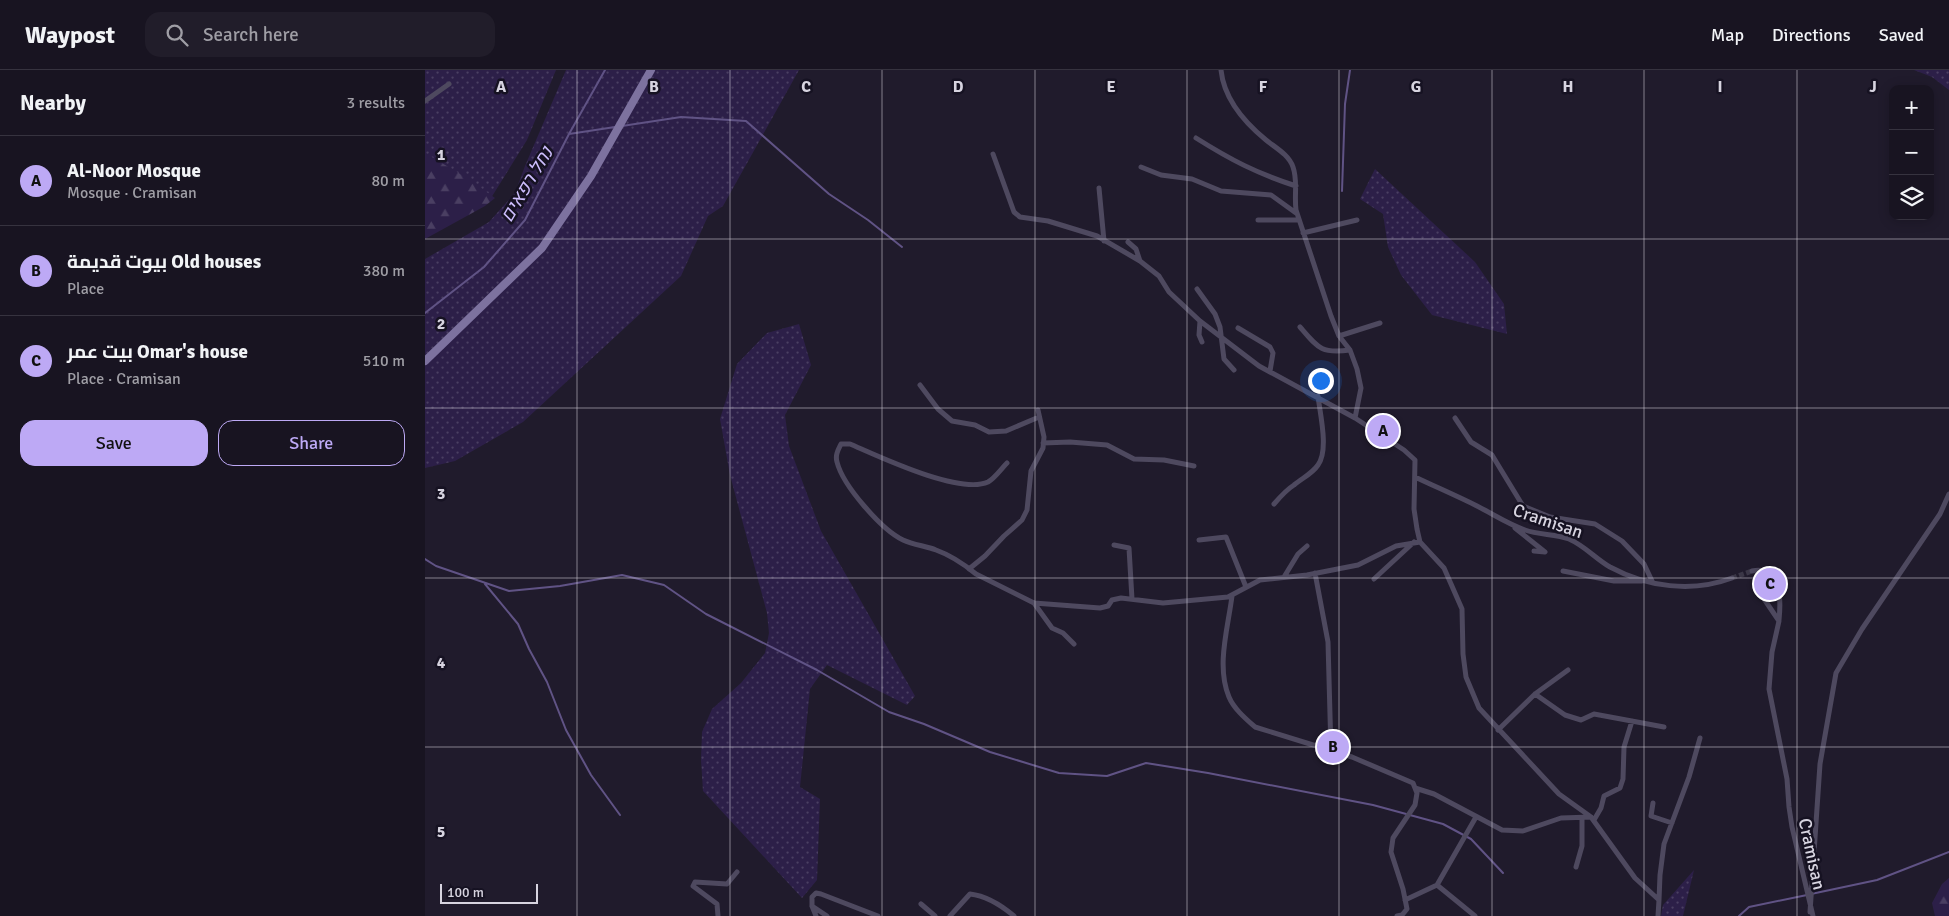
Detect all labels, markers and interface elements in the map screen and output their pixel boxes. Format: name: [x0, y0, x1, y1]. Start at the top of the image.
search box: [145, 12, 495, 57]
text: Waypost: [25, 20, 115, 50]
icon: search: [163, 21, 191, 49]
text: Search here: [203, 23, 299, 47]
text: Map: [1711, 24, 1744, 46]
text: Directions: [1772, 24, 1851, 46]
text: Saved: [1879, 24, 1924, 46]
text: A: [496, 77, 507, 97]
text: B: [649, 77, 659, 97]
text: C: [801, 77, 811, 97]
text: D: [953, 77, 964, 97]
text: E: [1106, 77, 1116, 97]
text: F: [1259, 77, 1268, 97]
text: G: [1411, 77, 1421, 97]
text: H: [1563, 77, 1573, 97]
text: I: [1717, 77, 1723, 97]
text: J: [1869, 77, 1877, 97]
map controls: [1889, 85, 1934, 220]
button: +: [1889, 85, 1934, 130]
text: Nearby: [20, 90, 86, 116]
text: 3 results: [346, 93, 405, 113]
button: −: [1889, 130, 1934, 175]
water label: נחל רפאים: [495, 142, 559, 227]
text: 1: [437, 145, 446, 165]
text: Al-Noor Mosque: [67, 159, 201, 183]
text: A: [31, 171, 41, 191]
text: 80 m: [371, 171, 405, 191]
button: layers: [1889, 175, 1934, 220]
text: Mosque · Cramisan: [67, 183, 197, 203]
text: بيوت قديمة Old houses: [67, 250, 261, 274]
text: B: [31, 261, 41, 281]
text: 380 m: [363, 261, 405, 281]
text: Place: [67, 279, 104, 299]
text: 2: [437, 314, 445, 334]
text: بيت عمر Omar's house: [67, 340, 248, 364]
text: C: [31, 351, 41, 371]
text: 510 m: [363, 351, 405, 371]
your location: [1308, 368, 1334, 394]
text: Place · Cramisan: [67, 369, 181, 389]
pin: A: [1367, 412, 1399, 450]
button: Save: [20, 420, 208, 466]
button: Share: [218, 420, 405, 466]
text: 3: [437, 484, 445, 504]
street label: Cramisan: [1510, 499, 1586, 543]
pin: C: [1754, 565, 1786, 603]
text: 4: [437, 653, 446, 673]
pin: B: [1317, 728, 1349, 766]
street label: Cramisan: [1794, 816, 1830, 892]
text: 5: [437, 822, 445, 842]
scale bar: [440, 881, 537, 904]
text: 100 m: [447, 884, 484, 901]

